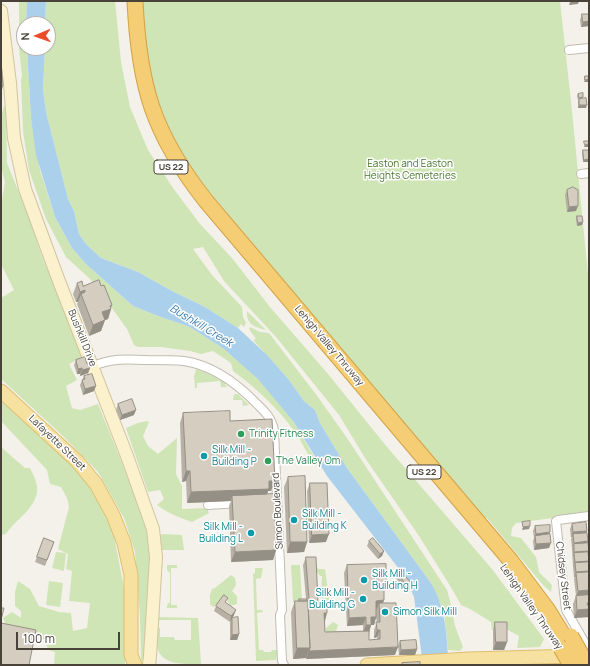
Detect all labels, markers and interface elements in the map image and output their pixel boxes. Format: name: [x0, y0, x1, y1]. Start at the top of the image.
north arrow: [16, 16, 56, 56]
text: N: [17, 32, 32, 41]
park label: Easton and Easton Heights Cemeteries: [364, 158, 456, 182]
road number: US 22: [154, 160, 188, 174]
water label: Bushkill Creek: [167, 302, 235, 350]
street label: Lehigh Valley Thruway: [292, 303, 366, 389]
street label: Bushkill Drive: [65, 308, 99, 368]
street label: Lafayette Street: [26, 413, 88, 473]
place label: Trinity Fitness: [249, 428, 313, 440]
marker: Trinity Fitness: [236, 429, 246, 439]
place label: Silk Mill - Building P: [212, 444, 257, 468]
marker: Silk Mill - Building P: [199, 451, 209, 461]
place label: The Valley Om: [276, 455, 340, 467]
marker: The Valley Om: [263, 456, 273, 466]
road number: US 22: [407, 465, 441, 479]
street label: Simon Boulevard: [270, 472, 286, 550]
place label: Silk Mill - Building K: [302, 508, 347, 532]
marker: Silk Mill - Building K: [289, 515, 299, 525]
place label: Silk Mill - Building L: [199, 521, 243, 544]
marker: Silk Mill - Building L: [246, 528, 256, 538]
street label: Chidsey Street: [553, 541, 573, 611]
street label: Lehigh Valley Thruway: [497, 562, 565, 652]
place label: Silk Mill - Building H: [372, 568, 418, 592]
marker: Silk Mill - Building H: [359, 575, 369, 585]
place label: Silk Mill - Building G: [309, 587, 355, 610]
marker: Silk Mill - Building G: [358, 594, 368, 604]
place label: Simon Silk Mill: [393, 606, 457, 618]
marker: Simon Silk Mill: [380, 607, 390, 617]
scale bar: [18, 624, 122, 650]
text: 100 m: [23, 630, 55, 647]

